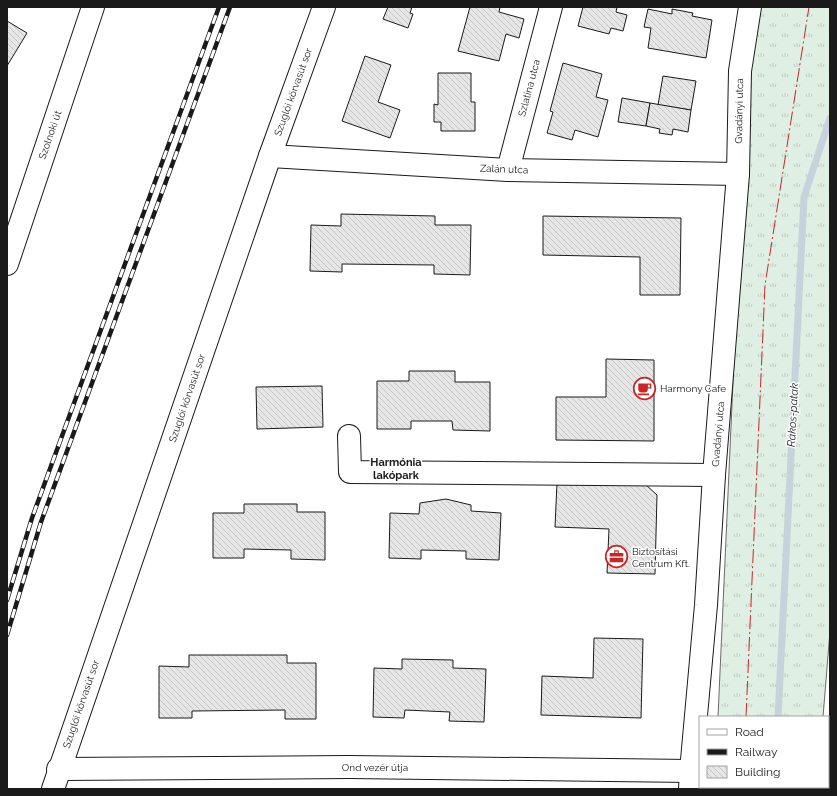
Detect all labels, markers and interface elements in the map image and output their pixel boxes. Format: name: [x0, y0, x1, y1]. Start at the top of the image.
street label: Szuglói körvasút sor: [272, 46, 314, 137]
street label: Szlatina utca: [516, 58, 542, 118]
street label: Gvadányi utca: [733, 78, 745, 144]
street label: Szolnoki út: [37, 109, 64, 161]
street label: Zalán utca: [480, 163, 528, 175]
street label: Szuglói körvasút sor: [167, 352, 207, 444]
cafe icon: Harmony Cafe: [631, 375, 657, 401]
place label: Harmony Cafe: [660, 383, 726, 394]
water label: Rákos-patak: [785, 383, 801, 447]
street label: Gvadányi utca: [710, 401, 726, 467]
district label: Harmónia lakópark: [370, 456, 422, 482]
office icon: Biztosítási Centrum Kft.: [603, 544, 629, 570]
place label: Biztosítási Centrum Kft.: [632, 546, 690, 569]
street label: Szuglói körvasút sor: [61, 658, 101, 750]
legend: [699, 716, 829, 788]
text: Road: [735, 725, 764, 739]
text: Railway: [735, 745, 778, 759]
street label: Ond vezér útja: [342, 762, 408, 773]
text: Building: [735, 765, 781, 779]

